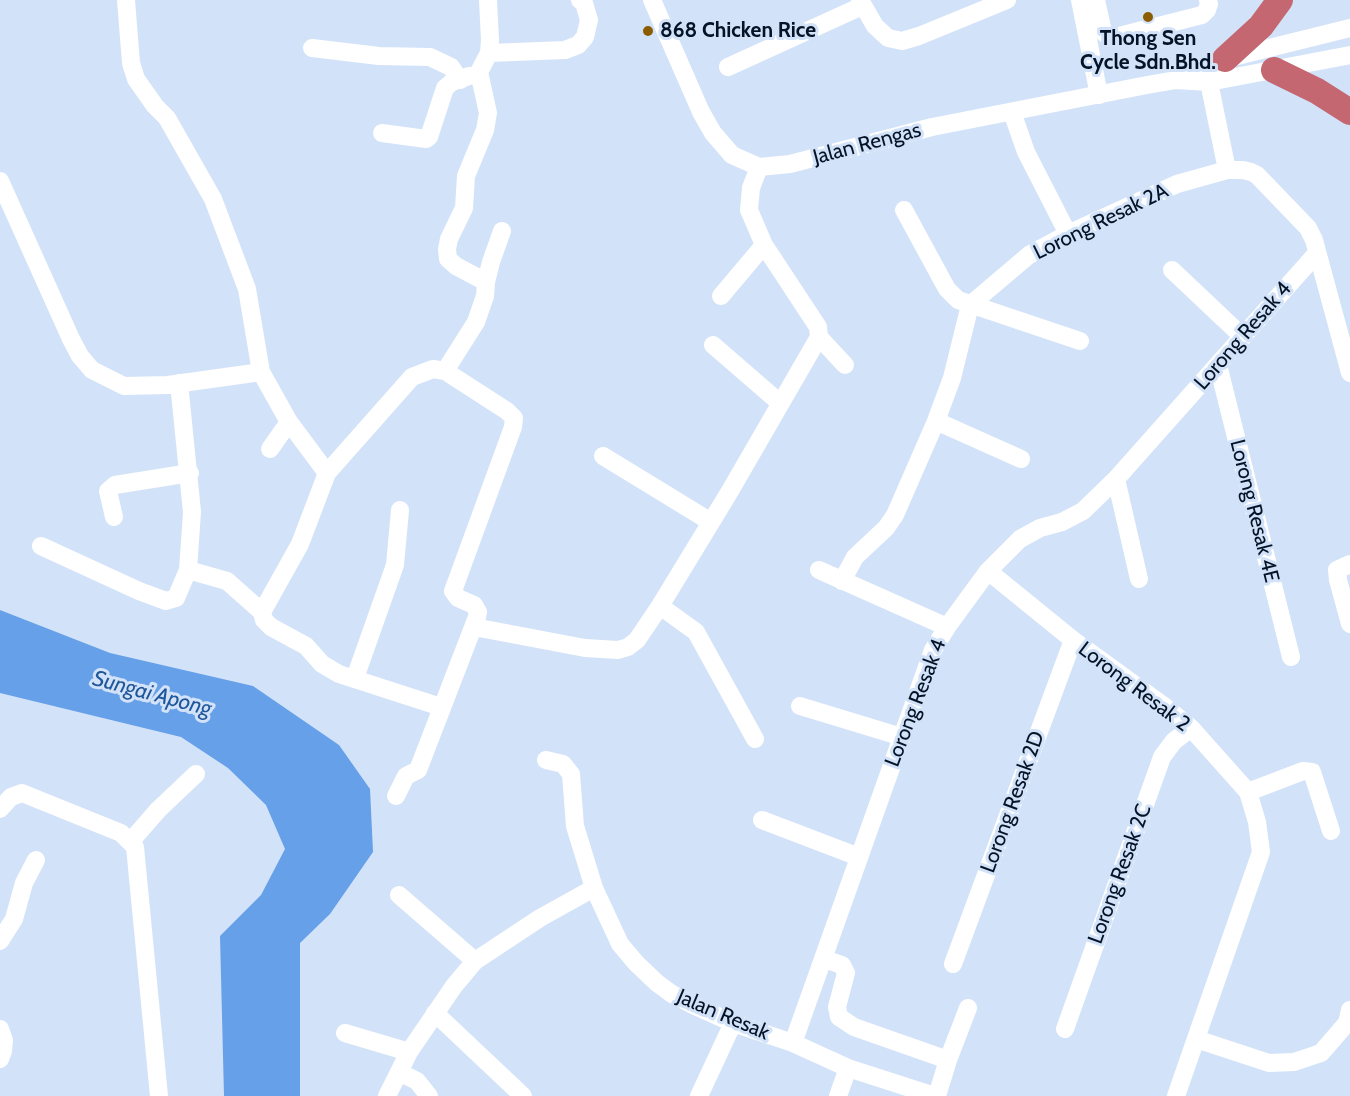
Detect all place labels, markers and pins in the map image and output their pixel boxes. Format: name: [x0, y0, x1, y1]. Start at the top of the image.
marker: Thong Sen Cycle Sdn.Bhd.: [1141, 10, 1155, 24]
place label: 868 Chicken Rice: [660, 18, 816, 44]
marker: 868 Chicken Rice: [641, 24, 655, 38]
place label: Thong Sen Cycle Sdn.Bhd.: [1080, 26, 1216, 76]

